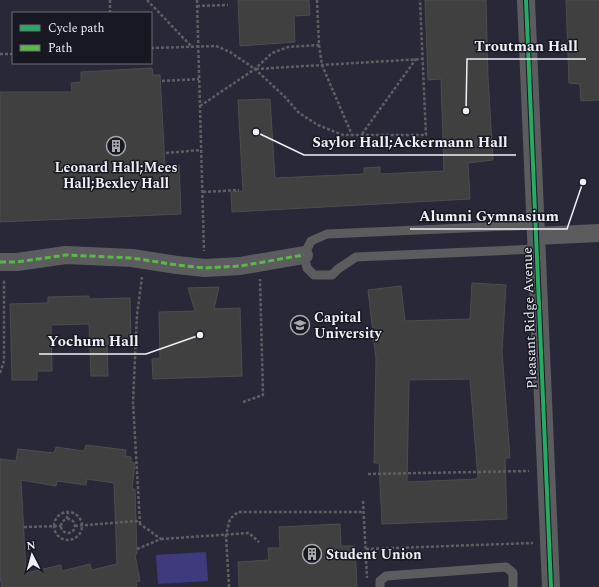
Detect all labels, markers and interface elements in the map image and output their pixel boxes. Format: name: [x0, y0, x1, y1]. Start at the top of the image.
legend: [12, 12, 152, 64]
text: Cycle path: [48, 19, 105, 38]
callout: Troutman Hall: [467, 32, 586, 59]
text: Troutman Hall: [474, 35, 578, 58]
text: Path: [48, 39, 73, 58]
callout: Saylor Hall;Ackermann Hall: [304, 128, 516, 155]
text: Saylor Hall;Ackermann Hall: [312, 131, 508, 154]
building icon: Leonard Hall;Mees Hall;Bexley Hall: [105, 135, 127, 157]
place label: Leonard Hall;Mees Hall;Bexley Hall: [54, 157, 178, 194]
callout: Alumni Gymnasium: [410, 202, 567, 229]
text: Alumni Gymnasium: [419, 205, 560, 228]
street label: Pleasant Ridge Avenue: [517, 247, 542, 389]
place label: Capital University: [314, 307, 383, 344]
school or university icon: Capital University: [289, 314, 311, 336]
callout: Yochum Hall: [39, 327, 146, 354]
text: Yochum Hall: [47, 330, 139, 353]
north arrow: [12, 535, 52, 575]
text: N: [26, 537, 36, 554]
building icon: Student Union: [301, 543, 323, 565]
place label: Student Union: [326, 544, 422, 565]

